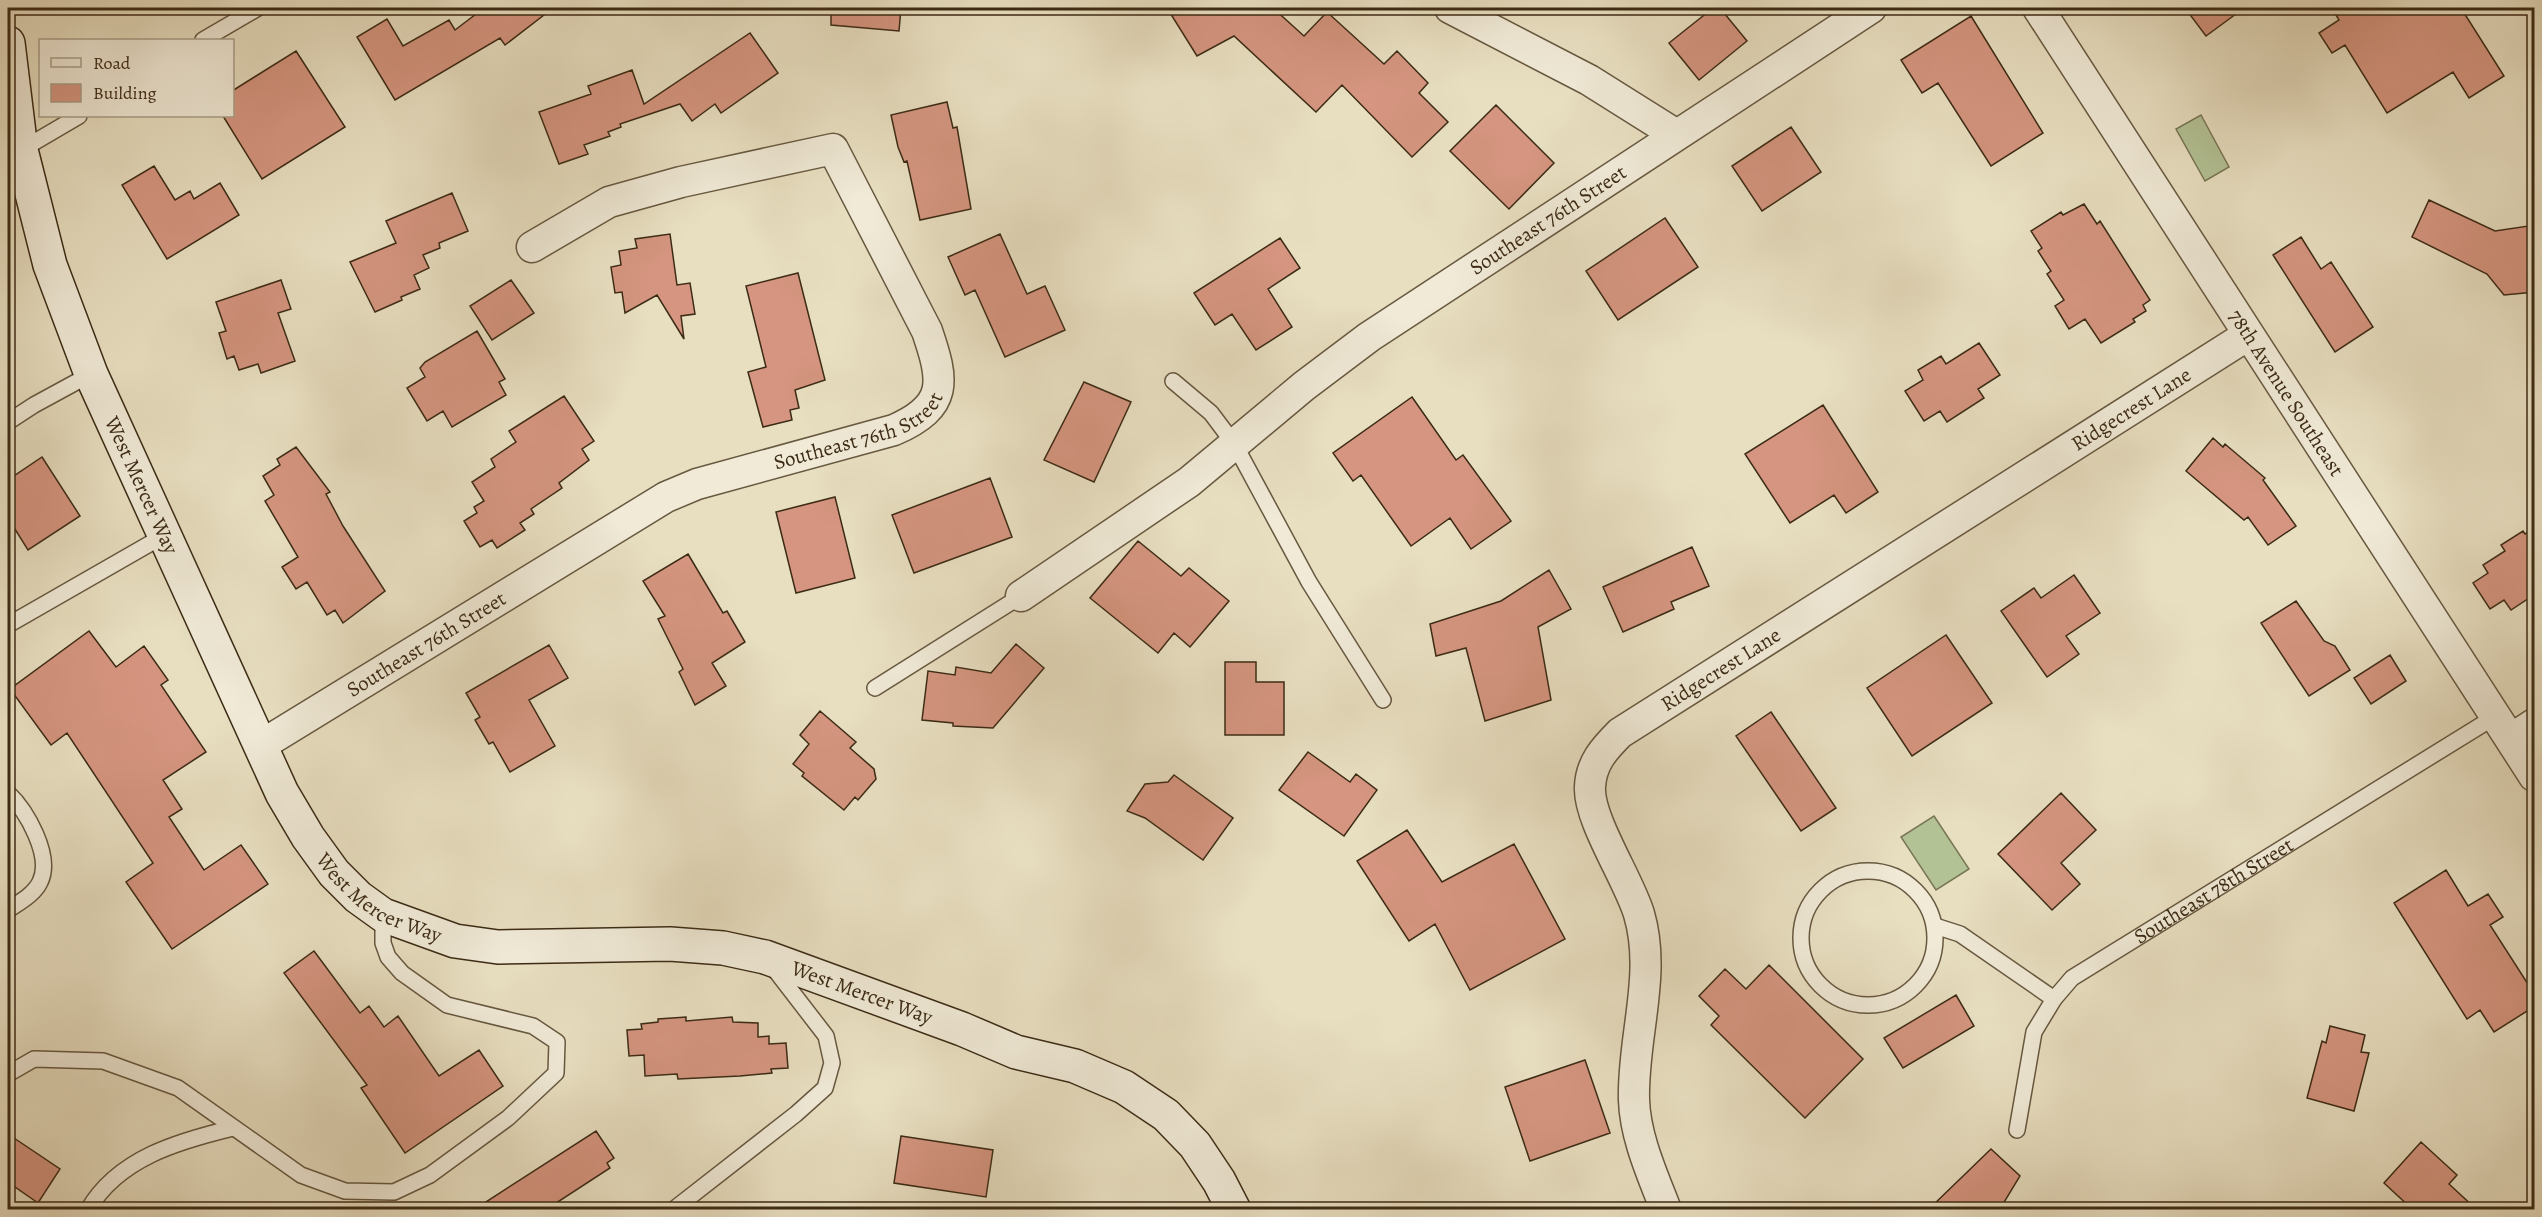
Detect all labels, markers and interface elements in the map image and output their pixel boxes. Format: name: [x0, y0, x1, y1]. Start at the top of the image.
legend: [39, 39, 234, 117]
text: Road: [93, 51, 131, 75]
text: Building: [93, 81, 157, 105]
street label: Southeast 76th Street: [1464, 158, 1632, 281]
street label: 78th Avenue Southeast: [2222, 304, 2351, 482]
street label: Ridgecrest Lane: [2066, 361, 2197, 457]
street label: Southeast 76th Street: [771, 388, 950, 476]
street label: West Mercer Way: [98, 411, 185, 559]
street label: Southeast 76th Street: [341, 584, 511, 704]
street label: Ridgecrest Lane: [1655, 621, 1786, 718]
street label: Southeast 78th Street: [2128, 831, 2299, 950]
street label: West Mercer Way: [309, 846, 446, 949]
street label: West Mercer Way: [787, 953, 937, 1031]

